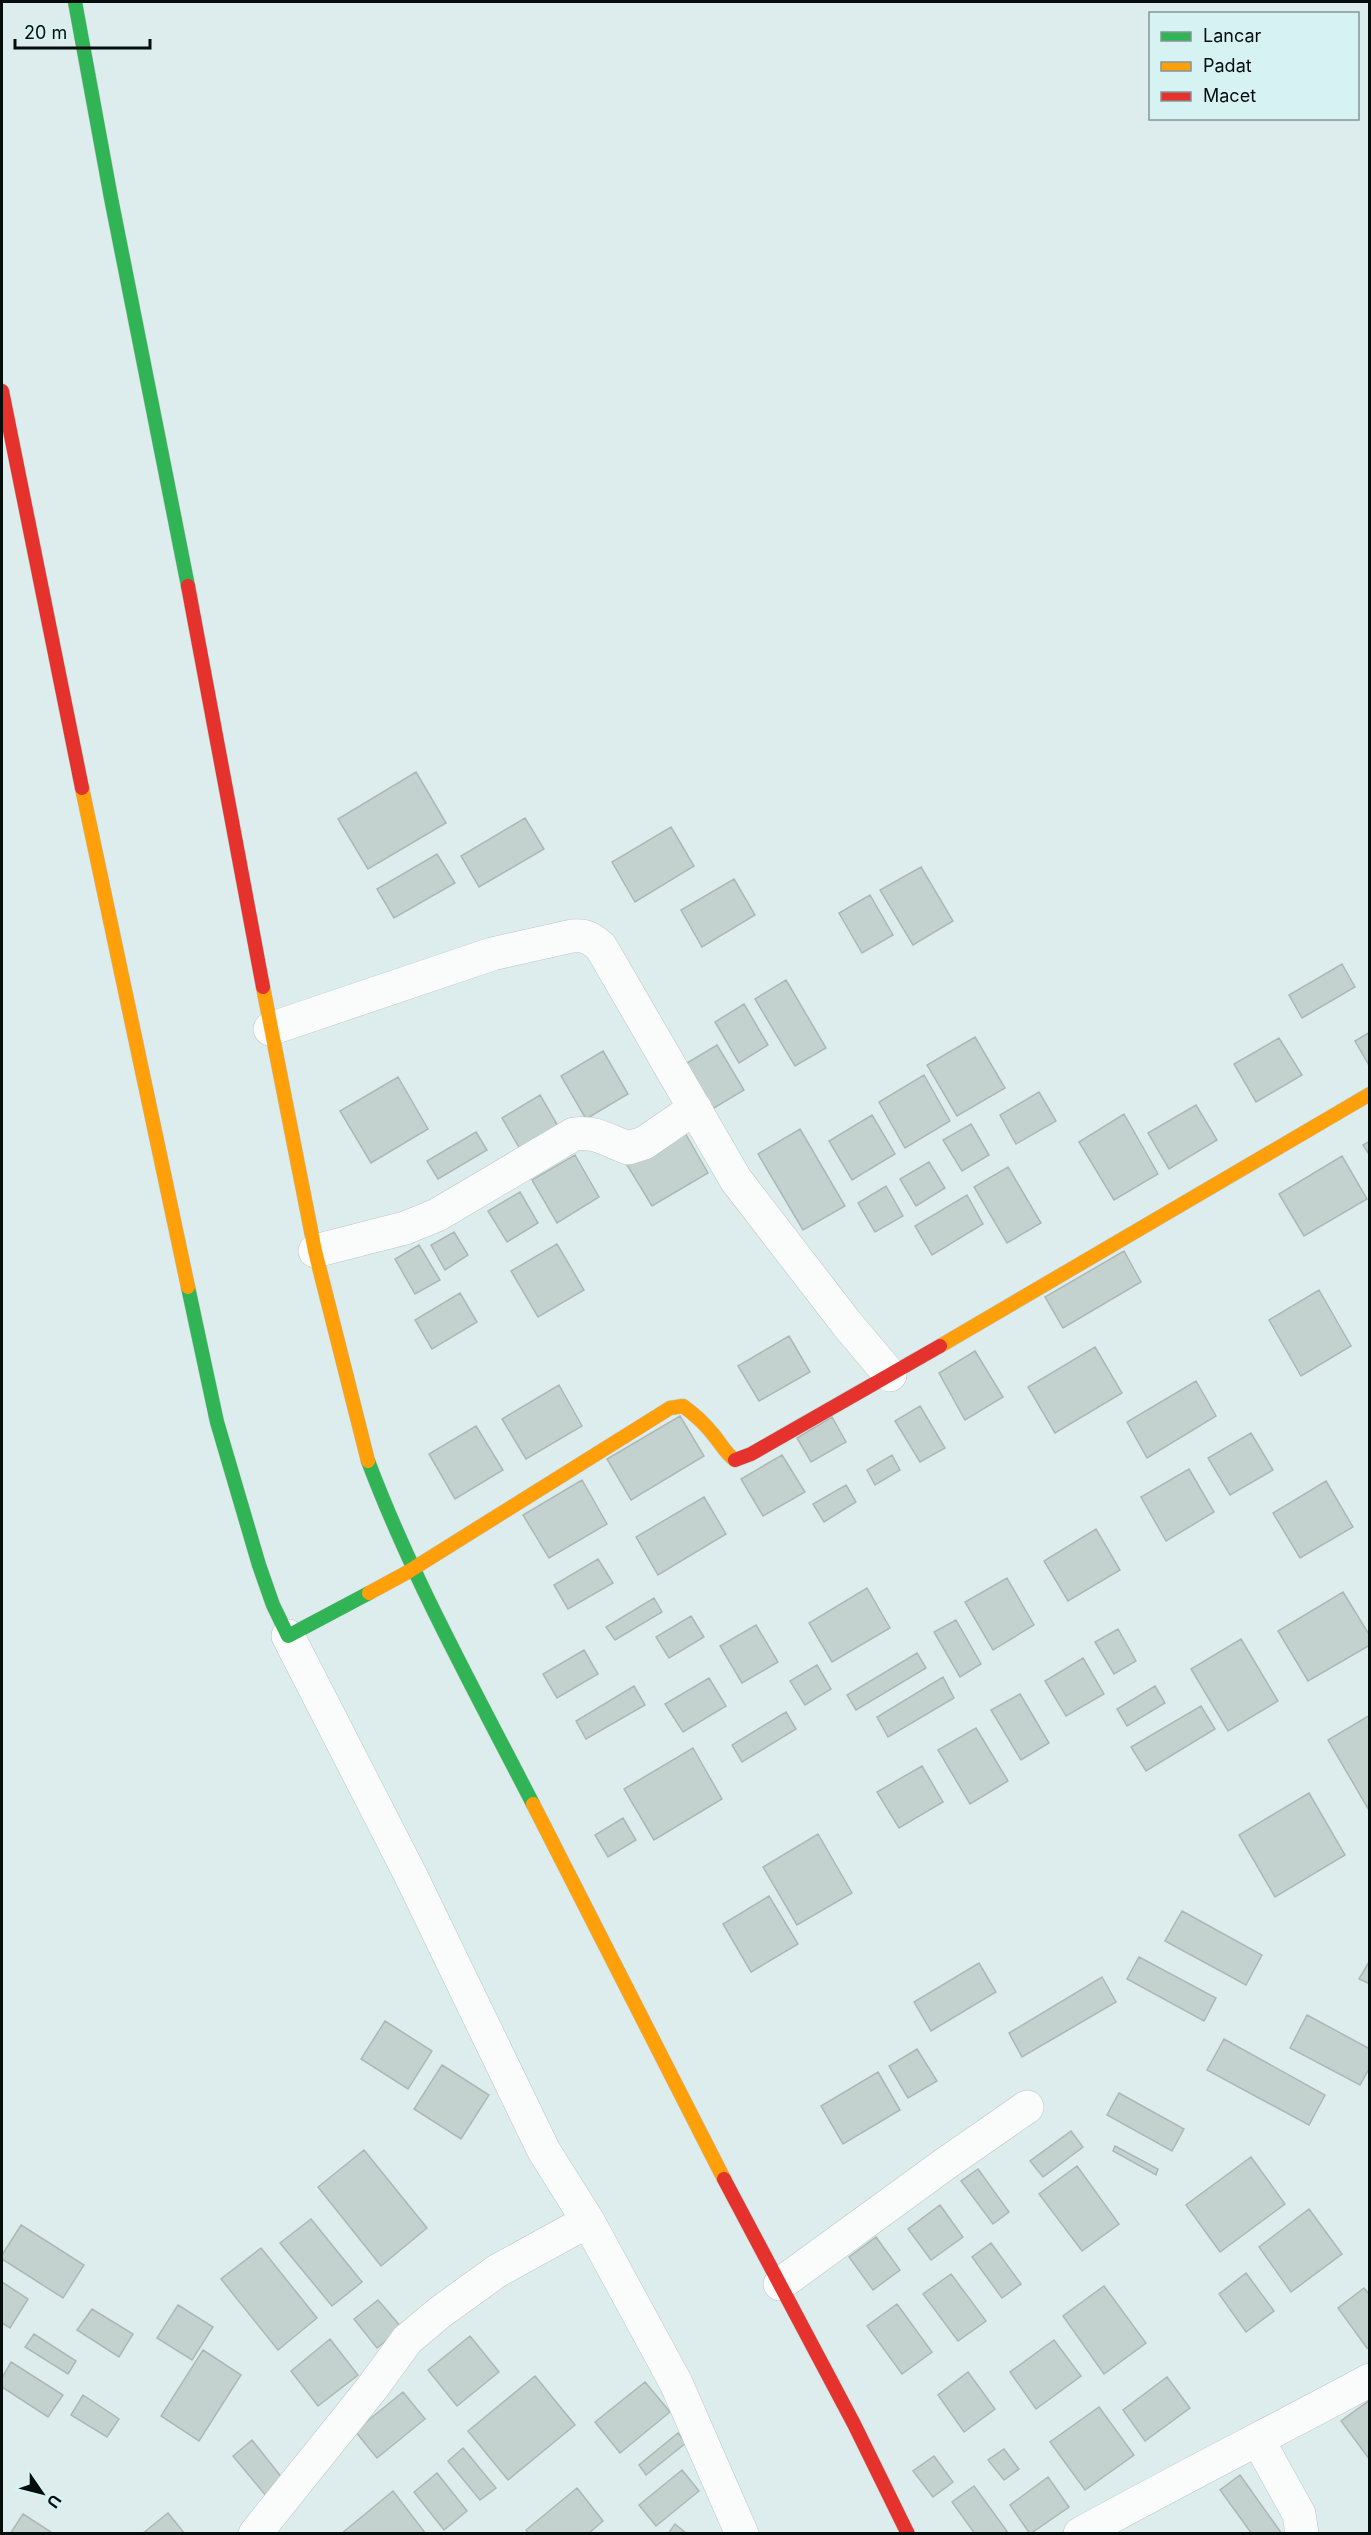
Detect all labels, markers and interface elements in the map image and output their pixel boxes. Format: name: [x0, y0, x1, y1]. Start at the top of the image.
scale bar: [15, 12, 150, 50]
legend: [1149, 12, 1359, 120]
text: 20 m: [24, 22, 67, 43]
text: Lancar: [1203, 25, 1261, 46]
text: Padat: [1203, 55, 1252, 76]
text: Macet: [1203, 85, 1256, 106]
north arrow: [12, 2463, 72, 2523]
text: U: [43, 2491, 66, 2512]

